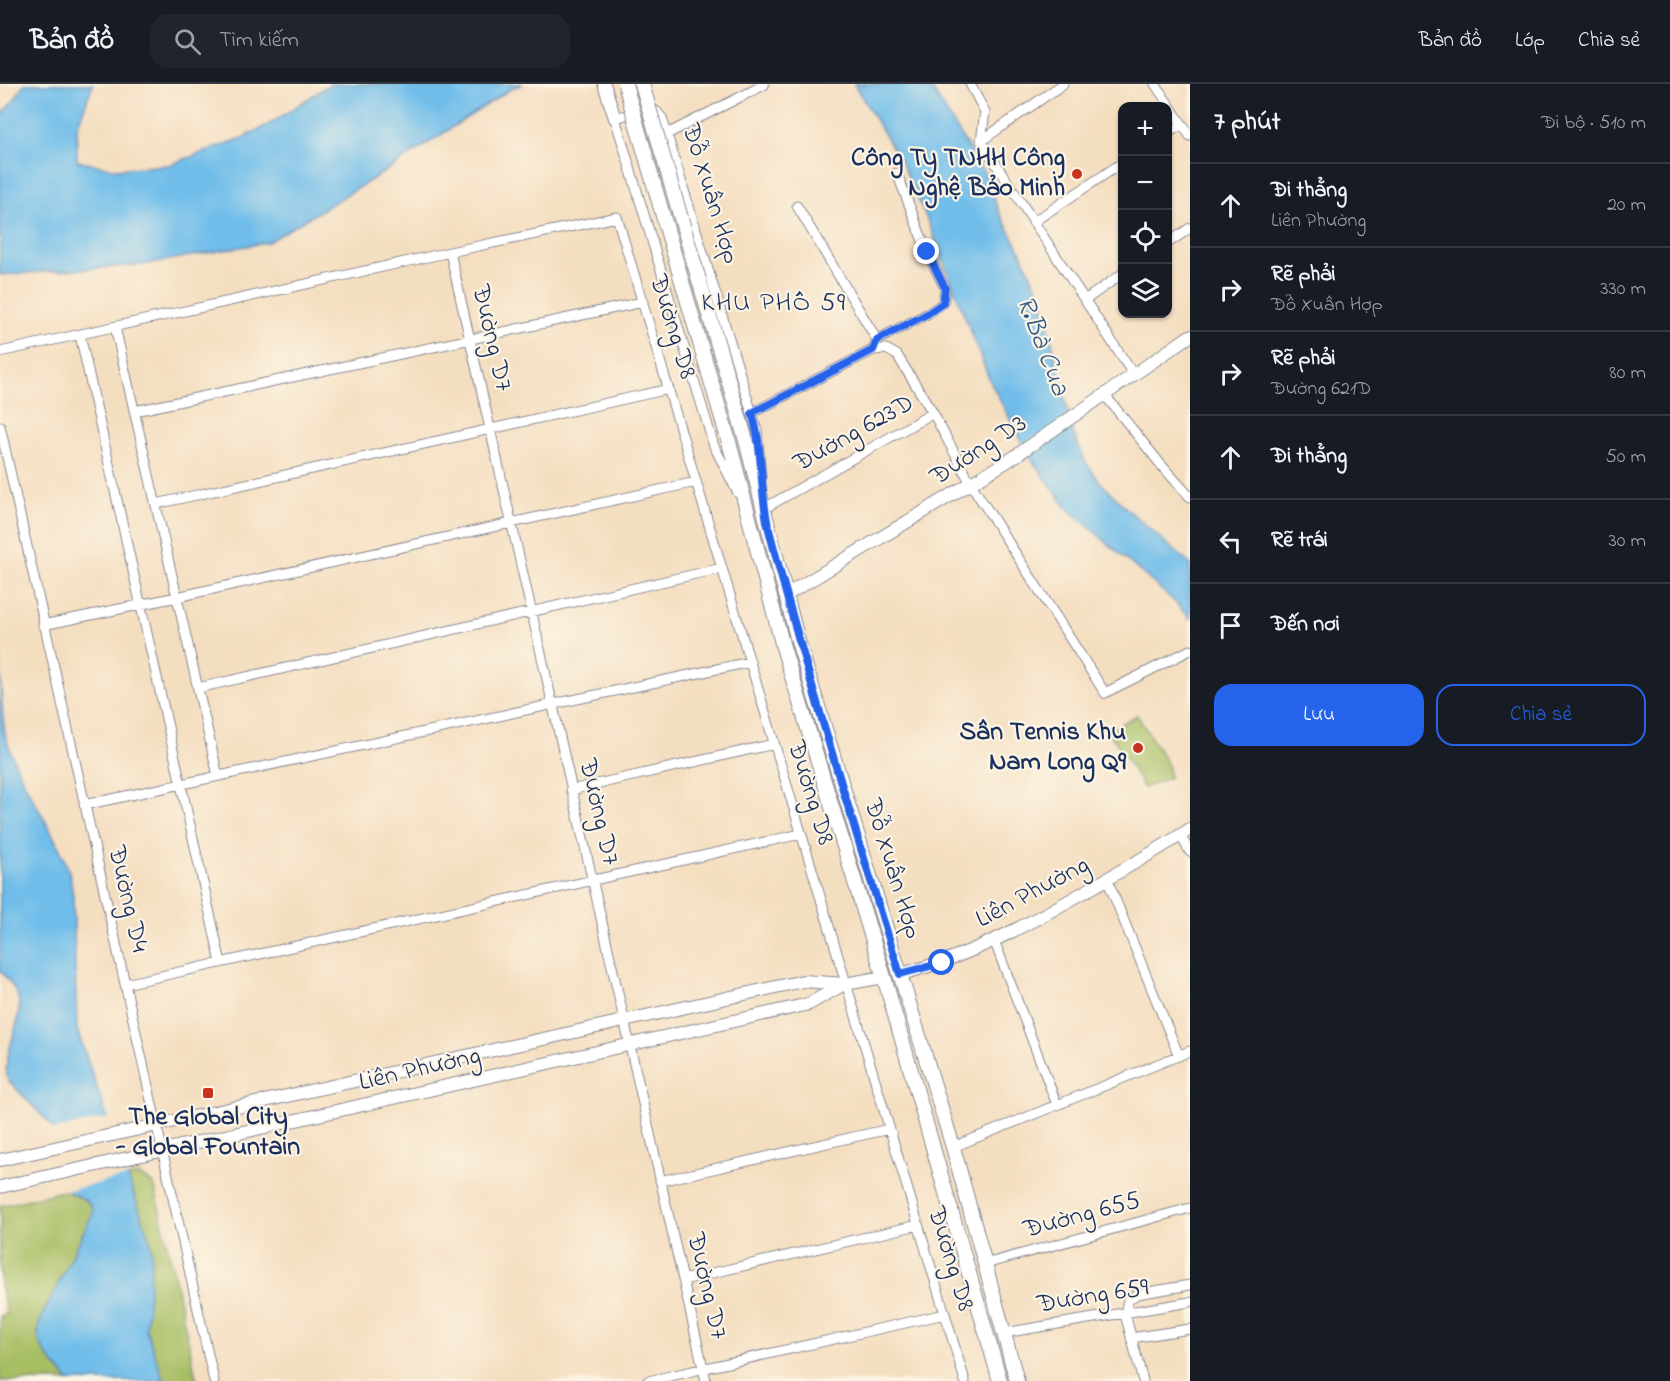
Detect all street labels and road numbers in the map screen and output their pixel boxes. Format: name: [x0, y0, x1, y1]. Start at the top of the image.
street label: Đỗ Xuân Hợp: [670, 118, 749, 269]
street label: Đường D8: [638, 269, 706, 384]
street label: Đường D7: [460, 280, 522, 395]
street label: Đường 623D: [786, 385, 921, 483]
street label: Đường D3: [922, 406, 1035, 497]
street label: Đường D8: [776, 735, 844, 850]
street label: Đường D7: [567, 754, 629, 869]
street label: Đỗ Xuân Hợp: [852, 793, 931, 944]
street label: Đường D4: [96, 841, 158, 956]
street label: Liên Phường: [969, 847, 1097, 939]
street label: Liên Phường: [355, 1038, 485, 1102]
street label: Đường 655: [1018, 1182, 1145, 1250]
street label: Đường D8: [916, 1201, 984, 1316]
street label: Đường D7: [675, 1228, 737, 1343]
street label: Đường 659: [1033, 1269, 1152, 1325]

